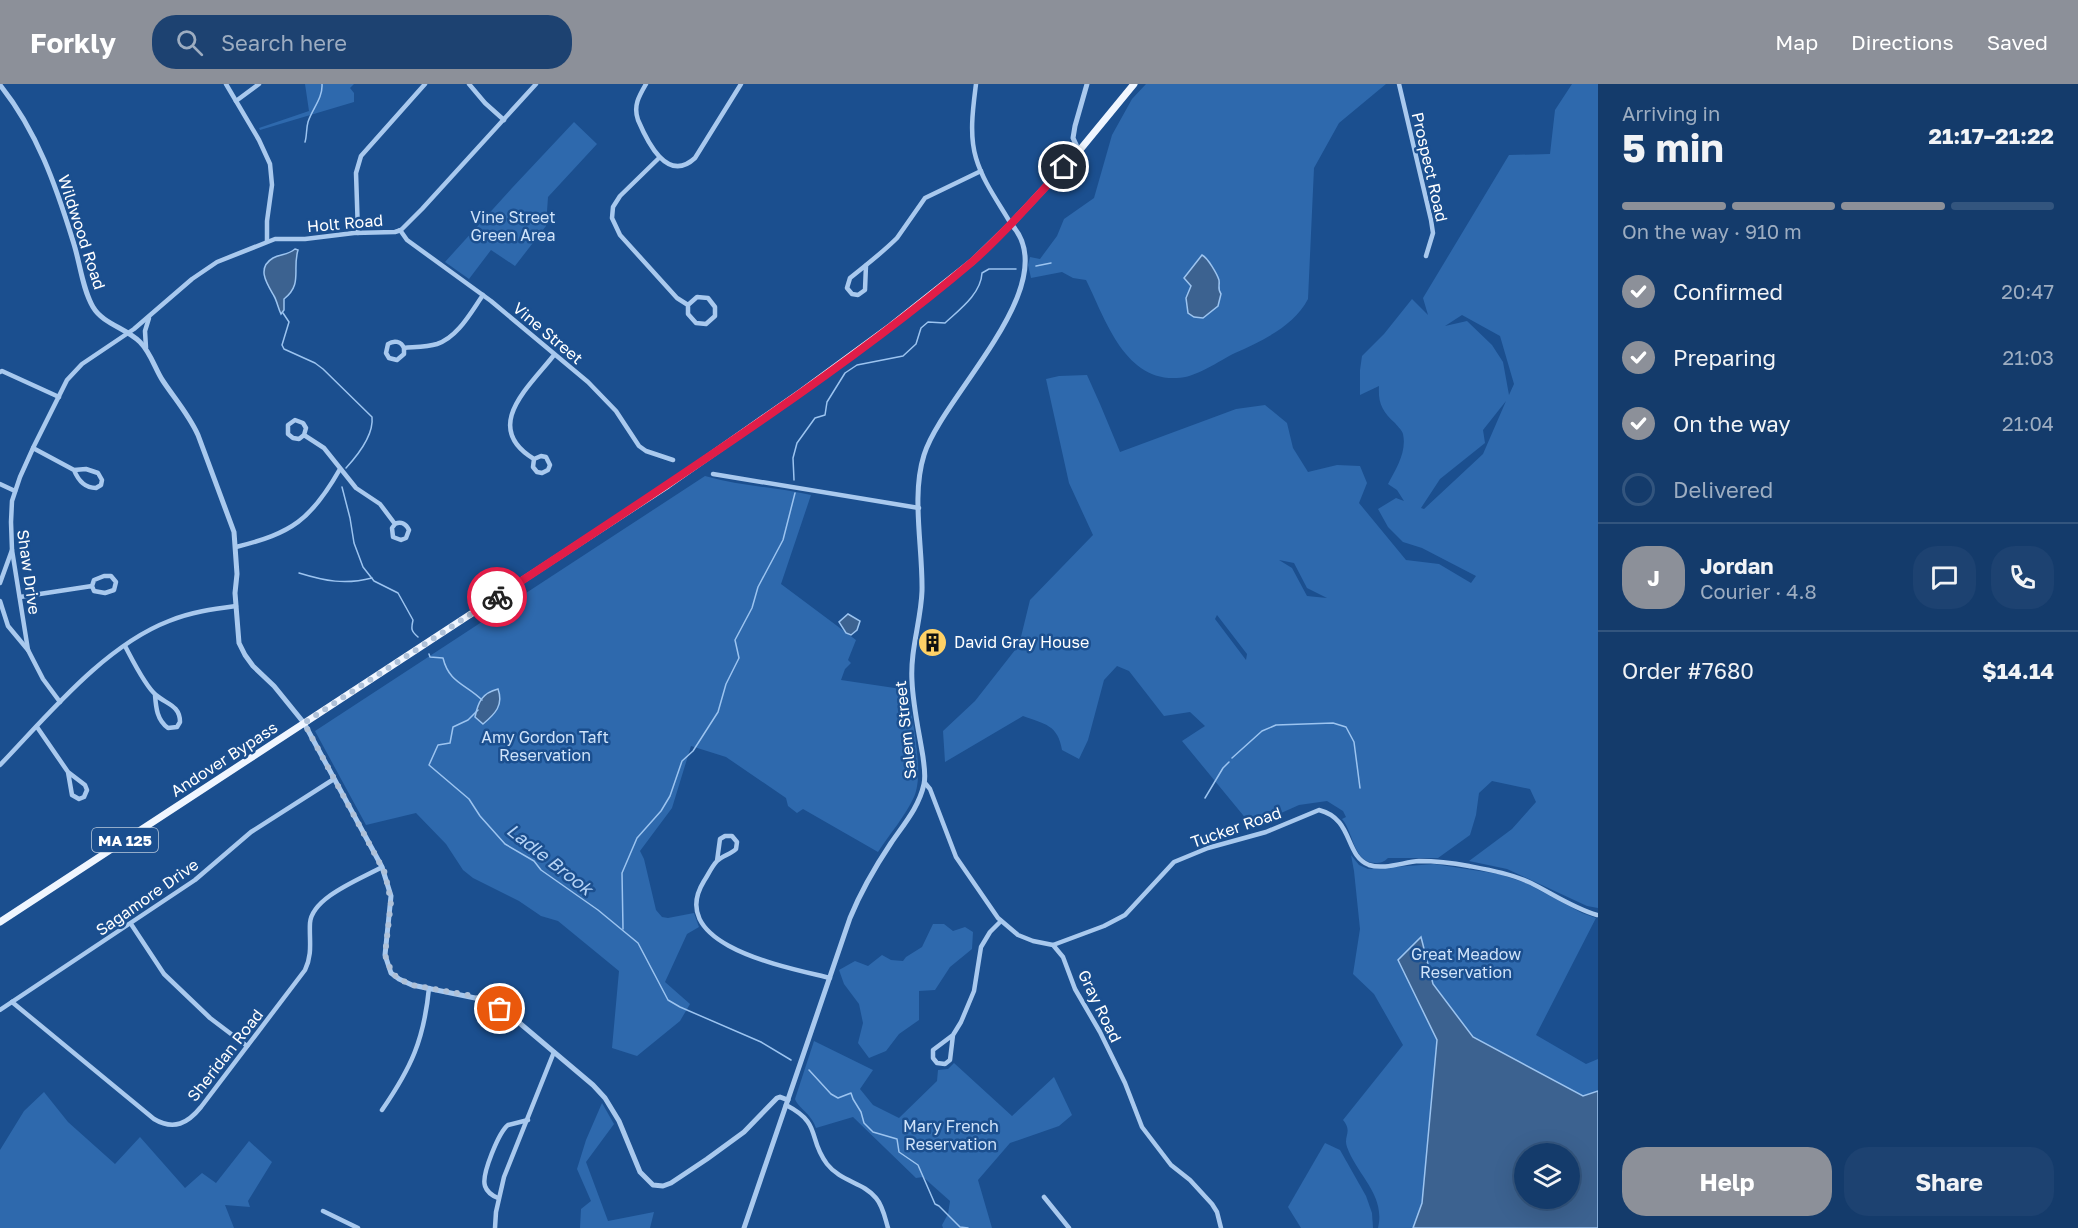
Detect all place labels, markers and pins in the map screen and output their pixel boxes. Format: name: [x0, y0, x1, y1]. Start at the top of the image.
pin: [1038, 141, 1089, 192]
building icon: David Gray House: [917, 626, 949, 658]
place label: David Gray House: [954, 632, 1089, 652]
pin: [474, 983, 525, 1034]

